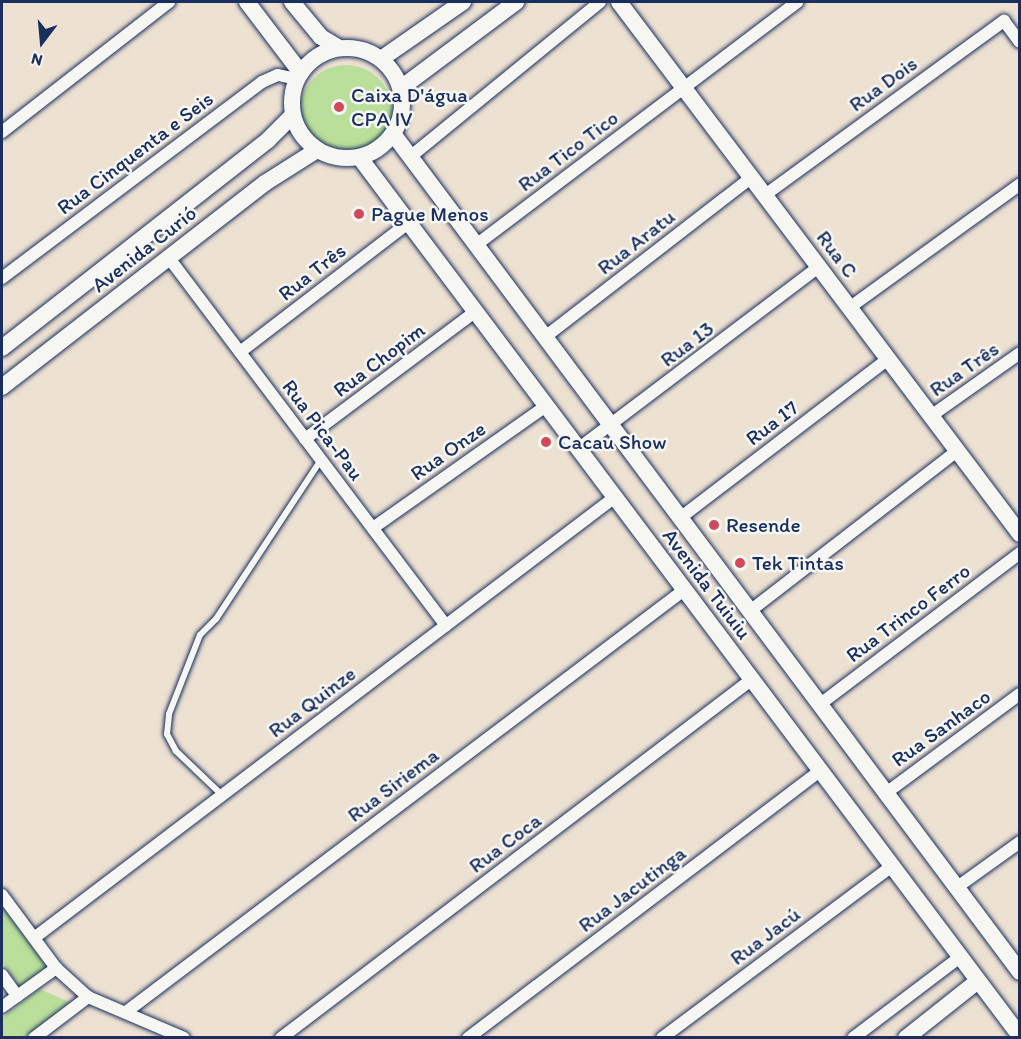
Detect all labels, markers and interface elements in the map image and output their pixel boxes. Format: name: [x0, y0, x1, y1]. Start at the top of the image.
north arrow: [12, 12, 72, 72]
text: N: [29, 49, 45, 70]
street label: Rua Dois: [844, 51, 922, 117]
place label: Caixa D'água CPA IV: [351, 82, 468, 132]
street label: Rua Cinquenta e Seis: [52, 86, 218, 220]
marker: Caixa D'água CPA IV: [332, 100, 346, 114]
street label: Rua Tico Tico: [513, 105, 623, 197]
street label: Avenida Curió: [87, 200, 201, 298]
place label: Pague Menos: [371, 201, 489, 227]
street label: Rua Aratu: [592, 204, 680, 280]
marker: Pague Menos: [352, 207, 366, 221]
street label: Rua C: [811, 225, 863, 283]
street label: Rua Três: [274, 238, 350, 306]
street label: Rua 13: [655, 316, 719, 372]
street label: Rua Chopim: [328, 317, 430, 403]
street label: Rua Três: [925, 337, 1003, 401]
street label: Rua Pica-Pau: [277, 375, 369, 485]
street label: Rua 17: [741, 395, 803, 451]
street label: Rua Onze: [406, 416, 490, 486]
place label: Cacau Show: [558, 429, 667, 455]
marker: Cacau Show: [539, 435, 553, 449]
place label: Resende: [726, 512, 801, 538]
marker: Resende: [707, 518, 721, 532]
street label: Avenida Tuiuiu: [657, 524, 757, 644]
place label: Tek Tintas: [752, 550, 844, 576]
marker: Tek Tintas: [733, 556, 747, 570]
street label: Rua Trinco Ferro: [842, 559, 974, 667]
street label: Rua Quinze: [263, 661, 361, 743]
street label: Rua Sanhaco: [887, 684, 995, 772]
street label: Rua Siriema: [342, 742, 444, 828]
street label: Rua Coca: [464, 808, 546, 878]
street label: Rua Jacutinga: [573, 840, 691, 938]
street label: Rua Jacú: [725, 901, 805, 971]

